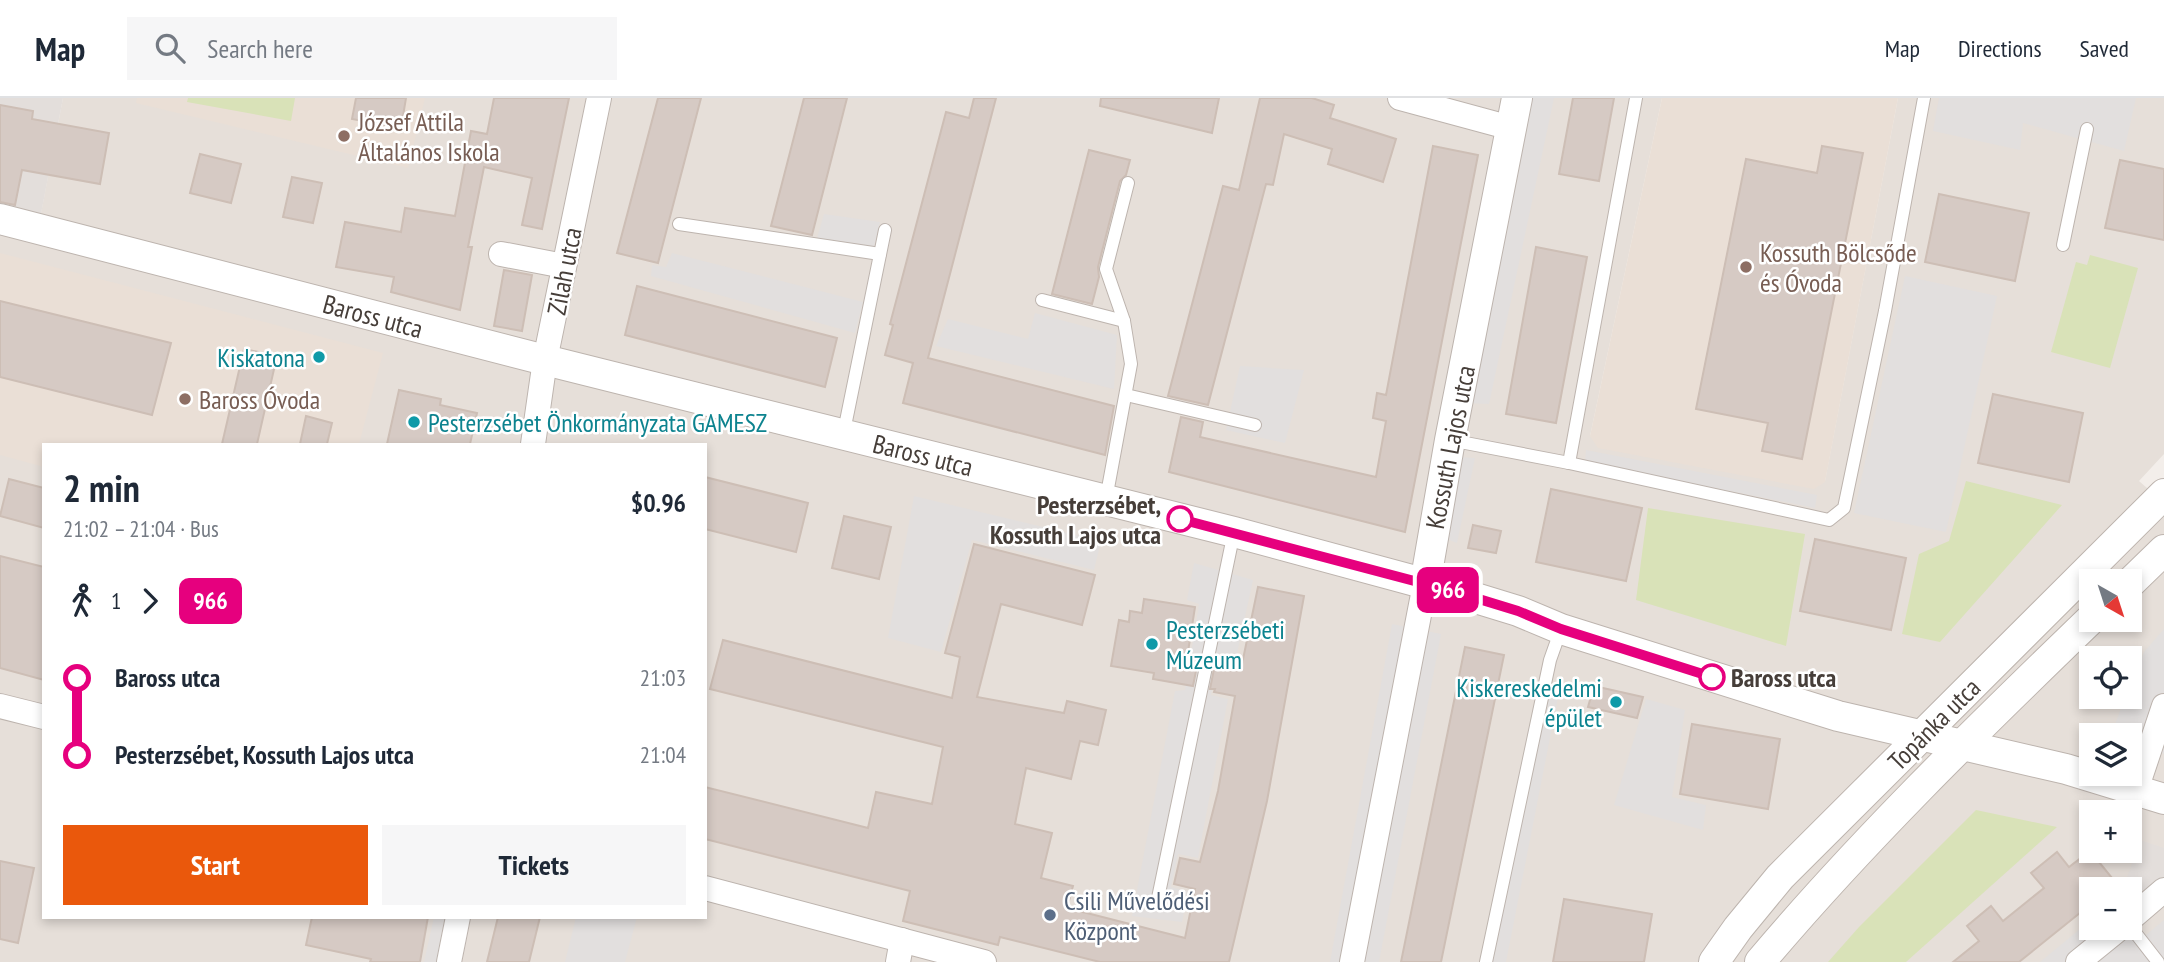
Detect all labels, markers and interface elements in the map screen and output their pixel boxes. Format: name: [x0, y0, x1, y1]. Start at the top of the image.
search box: [127, 17, 617, 80]
text: Map: [35, 27, 85, 70]
icon: search: [151, 29, 189, 67]
text: Search here: [207, 32, 313, 65]
text: Map: [1885, 33, 1920, 64]
text: Directions: [1958, 33, 2042, 64]
text: Saved: [2080, 33, 2129, 64]
place label: József Attila Általános Iskola: [357, 105, 500, 168]
marker: József Attila Általános Iskola: [336, 128, 352, 144]
street label: Zilah utca: [539, 224, 589, 318]
place label: Kossuth Bölcsőde és Óvoda: [1760, 236, 1917, 299]
marker: Kossuth Bölcsőde és Óvoda: [1738, 259, 1754, 275]
street label: Baross utca: [319, 287, 427, 345]
place label: Kiskatona: [217, 341, 305, 374]
marker: Kiskatona: [311, 349, 327, 365]
street label: Kossuth Lajos utca: [1418, 362, 1482, 532]
place label: Baross Óvoda: [199, 383, 320, 416]
marker: Baross Óvoda: [177, 391, 193, 407]
place label: Pesterzsébet Önkormányzata GAMESZ: [428, 406, 767, 439]
marker: Pesterzsébet Önkormányzata GAMESZ: [406, 414, 422, 430]
street label: Baross utca: [870, 427, 976, 483]
text: 2 min: [63, 463, 140, 512]
text: $0.96: [631, 486, 686, 519]
place label: Pesterzsébet, Kossuth Lajos utca: [990, 488, 1161, 551]
marker: Pesterzsébet, Kossuth Lajos utca: [1167, 506, 1193, 532]
text: 21:02 – 21:04 · Bus: [63, 514, 219, 543]
line badge: 966: [1408, 567, 1488, 613]
north arrow: [2079, 569, 2142, 632]
map controls: [2079, 569, 2142, 940]
text: 966: [1431, 574, 1465, 605]
icon: walk: [63, 582, 101, 620]
icon: forward: [131, 582, 169, 620]
text: 966: [193, 585, 228, 616]
text: 1: [111, 586, 121, 615]
place label: Pesterzsébeti Múzeum: [1166, 613, 1285, 676]
marker: Pesterzsébeti Múzeum: [1144, 636, 1160, 652]
button: locate: [2079, 646, 2142, 709]
text: Baross utca: [115, 661, 220, 694]
place label: Baross utca: [1731, 661, 1836, 694]
text: 21:03: [640, 663, 686, 692]
marker: Baross utca: [1699, 664, 1725, 690]
place label: Kiskereskedelmi épület: [1456, 671, 1602, 734]
street label: Topánka utca: [1881, 671, 1987, 777]
marker: Kiskereskedelmi épület: [1608, 694, 1624, 710]
button: layers: [2079, 723, 2142, 786]
text: Pesterzsébet, Kossuth Lajos utca: [115, 738, 414, 771]
text: 21:04: [640, 740, 686, 769]
button: +: [2079, 800, 2142, 863]
button: Start: [63, 825, 368, 905]
button: Tickets: [382, 825, 686, 905]
button: −: [2079, 877, 2142, 940]
place label: Csili Művelődési Központ: [1064, 884, 1210, 947]
marker: Csili Művelődési Központ: [1042, 907, 1058, 923]

